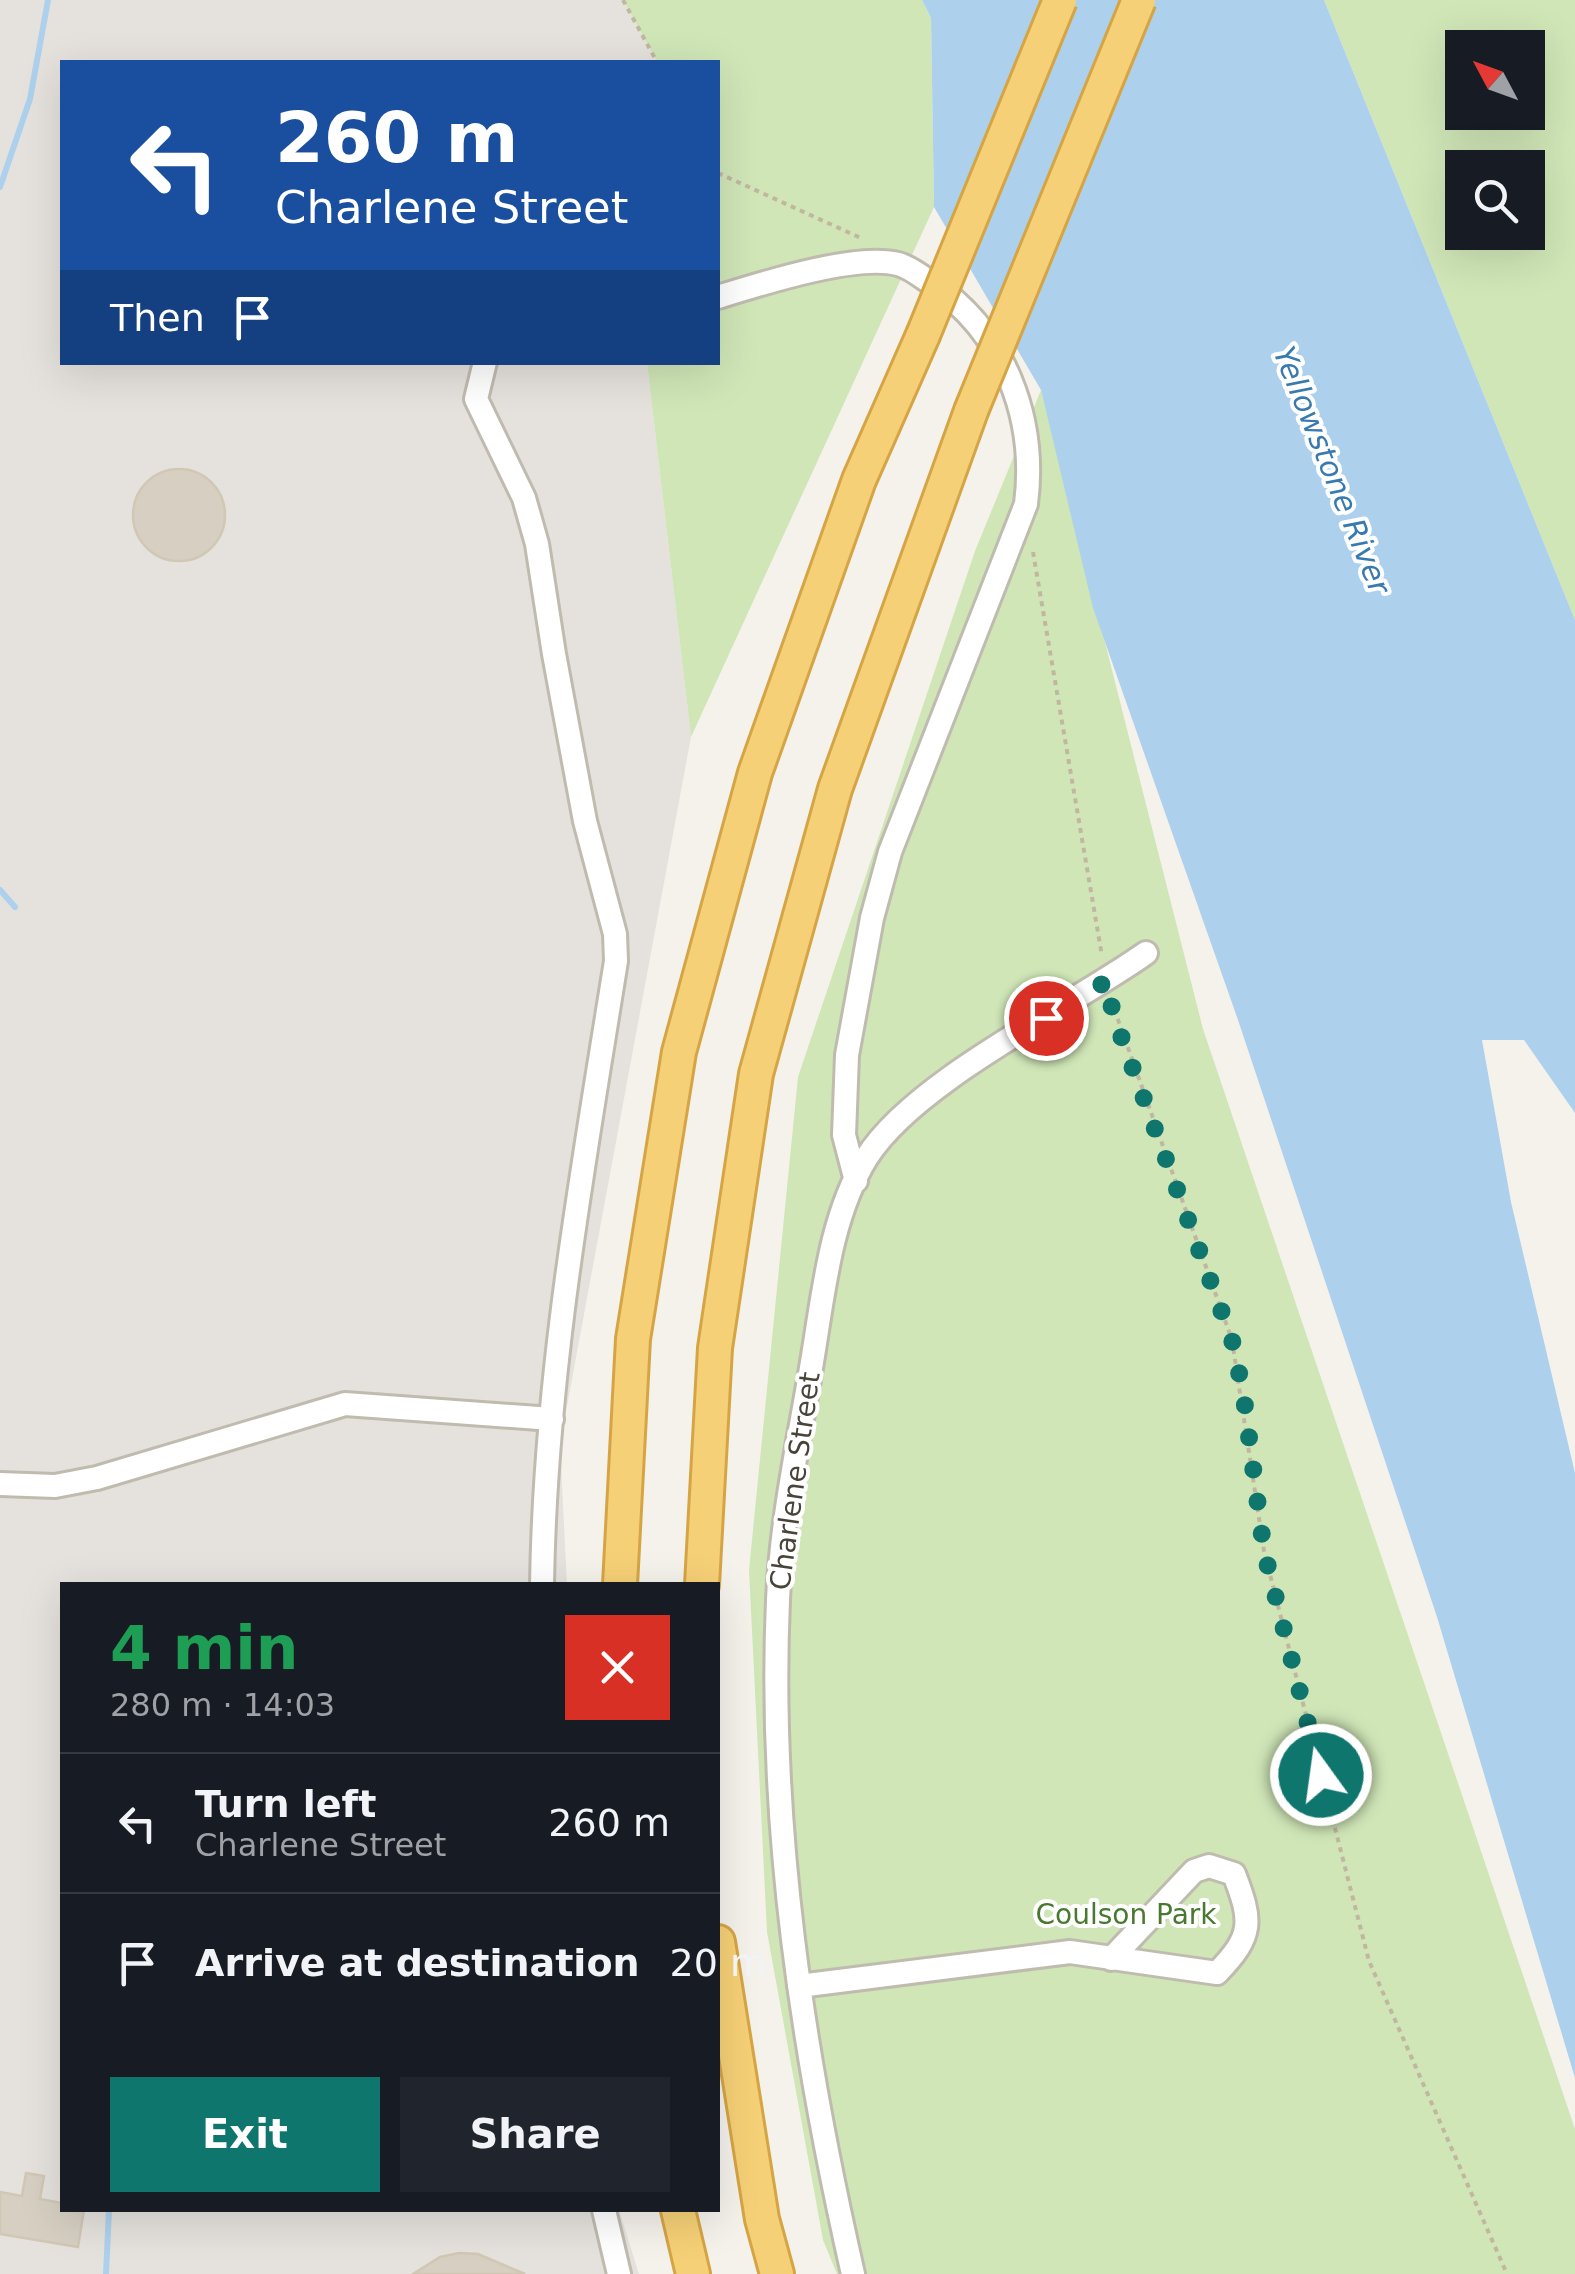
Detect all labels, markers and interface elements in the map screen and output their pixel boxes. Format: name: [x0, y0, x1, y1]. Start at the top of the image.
north arrow: [1445, 30, 1545, 130]
map controls: [1445, 30, 1545, 250]
text: 260 m: [275, 97, 518, 179]
icon: left: [110, 100, 240, 230]
button: search: [1445, 150, 1545, 250]
text: Charlene Street: [275, 181, 628, 234]
icon: arrive: [225, 290, 280, 345]
text: Then: [110, 296, 205, 340]
water label: Yellowstone River: [1266, 341, 1398, 600]
pin: [1004, 976, 1089, 1061]
icon: arrive: [1019, 991, 1074, 1046]
street label: Charlene Street: [763, 1370, 827, 1592]
text: 4 min: [110, 1613, 298, 1683]
button: close: [565, 1615, 670, 1720]
text: 280 m · 14:03: [110, 1686, 335, 1724]
position arrow: [1269, 1723, 1373, 1827]
text: Turn left: [195, 1782, 376, 1826]
icon: left: [110, 1796, 165, 1851]
text: 260 m: [548, 1801, 670, 1845]
text: Charlene Street: [195, 1826, 446, 1864]
park label: Coulson Park: [1035, 1898, 1217, 1931]
icon: arrive: [110, 1936, 165, 1991]
text: Arrive at destination: [195, 1941, 640, 1985]
text: 20 m: [670, 1941, 767, 1985]
button: Exit: [110, 2077, 380, 2192]
button: Share: [400, 2077, 670, 2192]

